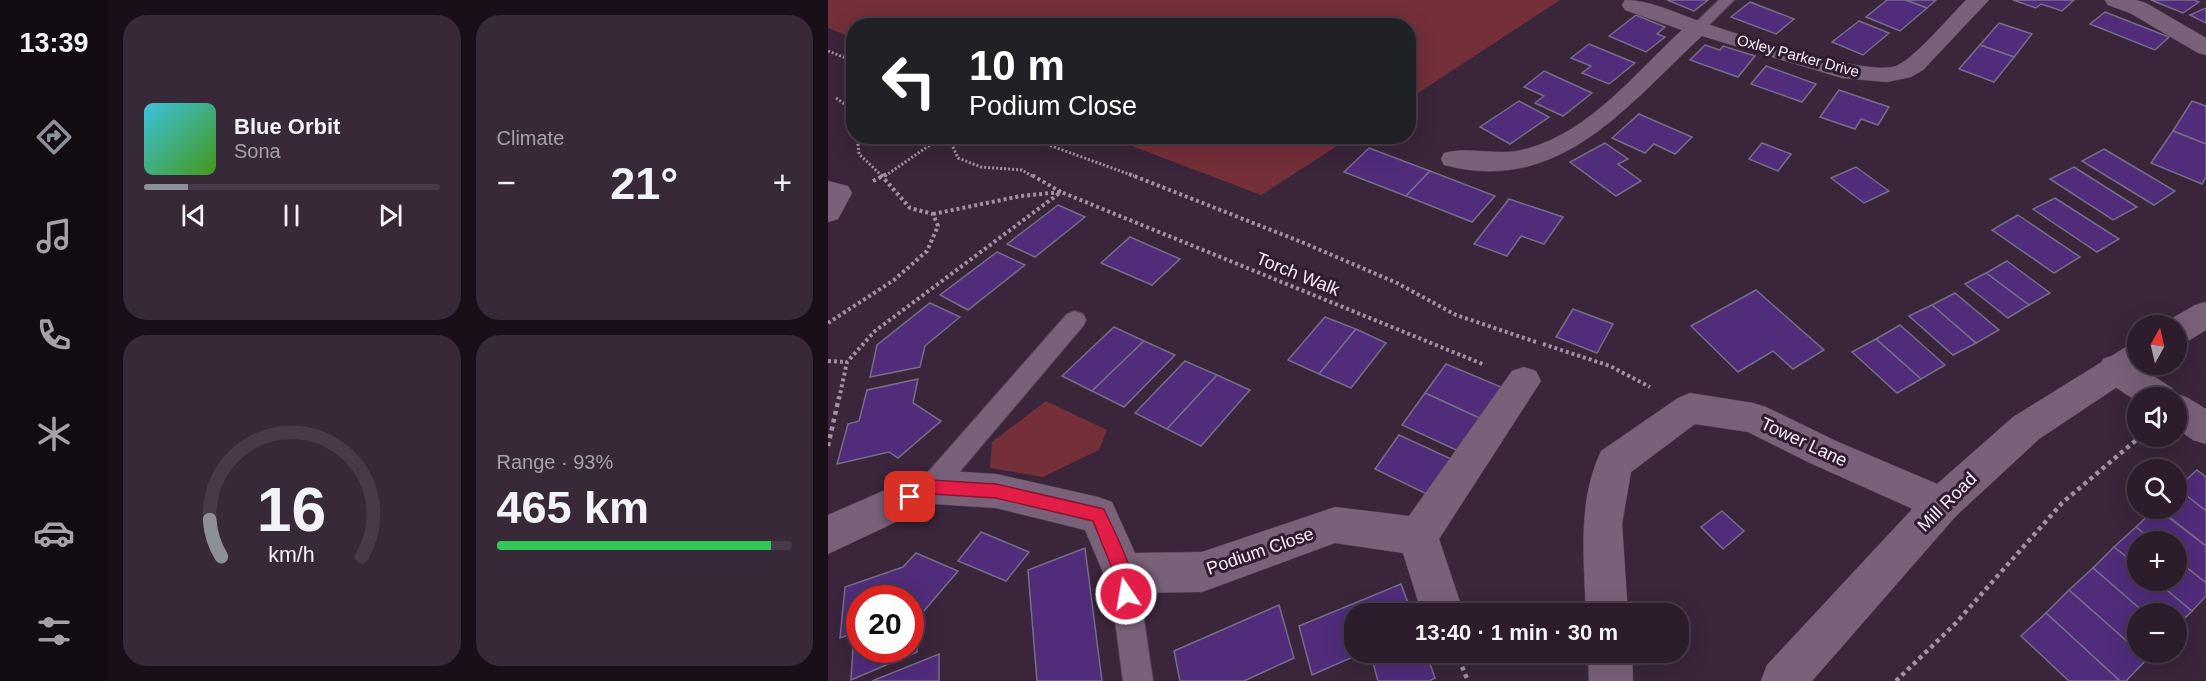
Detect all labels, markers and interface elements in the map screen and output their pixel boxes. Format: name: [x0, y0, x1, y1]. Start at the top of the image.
text: 13:39: [19, 28, 89, 58]
street label: Oxley Parker Drive: [1735, 31, 1861, 80]
icon: left: [870, 42, 948, 120]
text: 10 m: [969, 42, 1065, 89]
text: Podium Close: [969, 91, 1137, 121]
text: Blue Orbit: [234, 114, 340, 139]
icon: directions: [33, 116, 75, 158]
text: Climate: [497, 127, 564, 149]
text: Sona: [234, 140, 281, 162]
text: 21°: [610, 158, 678, 209]
text: −: [497, 164, 516, 201]
text: +: [773, 164, 792, 201]
icon: previous: [177, 199, 210, 232]
icon: pause: [275, 199, 308, 232]
icon: next: [374, 199, 407, 232]
icon: music: [33, 215, 75, 257]
street label: Torch Walk: [1253, 248, 1344, 300]
icon: phone: [33, 314, 75, 356]
north arrow: [2127, 315, 2187, 375]
map controls: [2127, 315, 2187, 663]
button: sound: [2127, 387, 2187, 447]
icon: climate: [33, 413, 75, 455]
street label: Tower Lane: [1758, 413, 1850, 471]
text: Range · 93%: [497, 451, 613, 473]
button: search: [2127, 459, 2187, 519]
street label: Mill Road: [1913, 468, 1981, 536]
pin: [884, 471, 935, 522]
text: 16: [257, 475, 326, 544]
icon: arrive: [893, 480, 926, 513]
text: 465 km: [497, 482, 649, 533]
icon: car: [33, 512, 75, 554]
street label: Podium Close: [1204, 523, 1316, 579]
button: +: [2127, 531, 2187, 591]
text: km/h: [269, 544, 315, 568]
position arrow: [1094, 562, 1158, 626]
speed limit sign: 20: [846, 585, 924, 663]
button: −: [2127, 603, 2187, 663]
icon: filters: [33, 610, 75, 652]
text: 13:40 · 1 min · 30 m: [1415, 620, 1618, 645]

